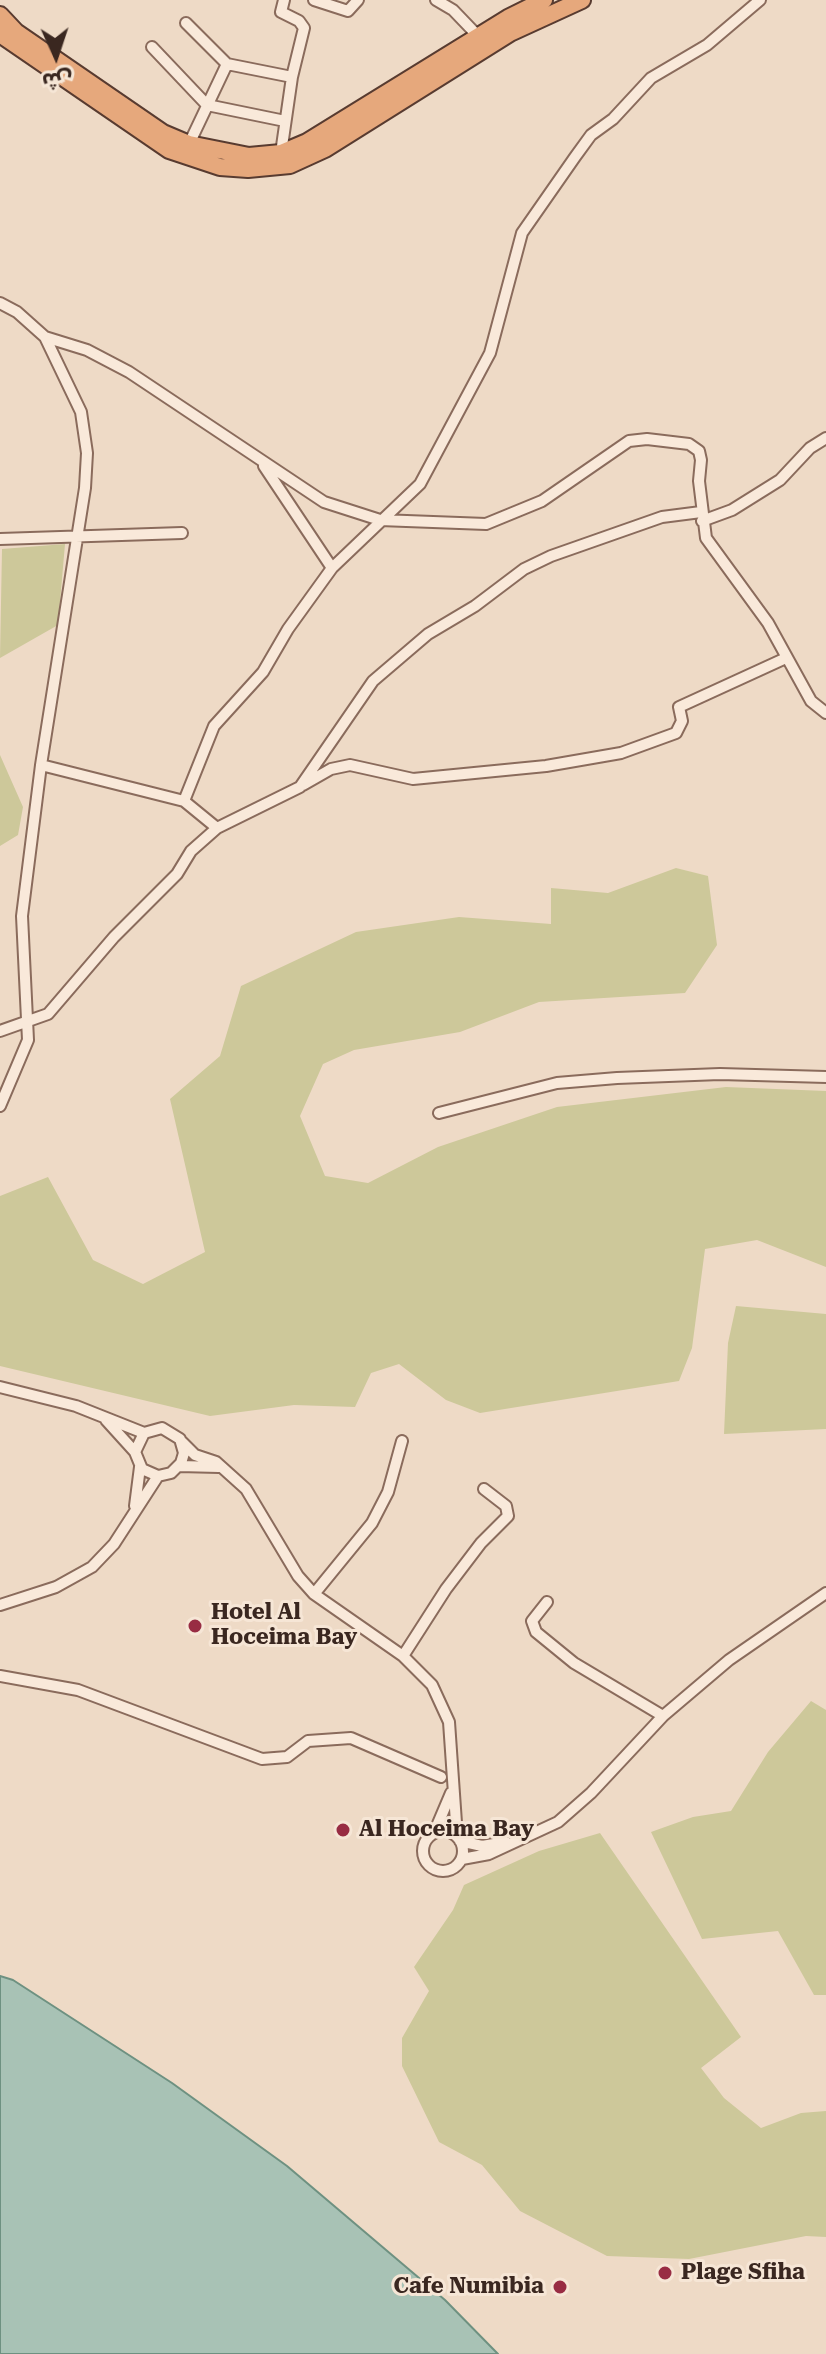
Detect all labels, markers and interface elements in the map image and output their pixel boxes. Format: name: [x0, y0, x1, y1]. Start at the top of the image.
north arrow: [16, 16, 96, 96]
text: ش: [42, 67, 73, 94]
place label: Hotel Al Hoceima Bay: [211, 1600, 357, 1652]
marker: Hotel Al Hoceima Bay: [186, 1617, 204, 1635]
place label: Al Hoceima Bay: [359, 1817, 534, 1843]
marker: Al Hoceima Bay: [334, 1821, 352, 1839]
place label: Plage Sfiha: [681, 2260, 805, 2286]
marker: Plage Sfiha: [656, 2264, 674, 2282]
place label: Cafe Numibia: [393, 2274, 544, 2300]
marker: Cafe Numibia: [551, 2278, 569, 2296]

